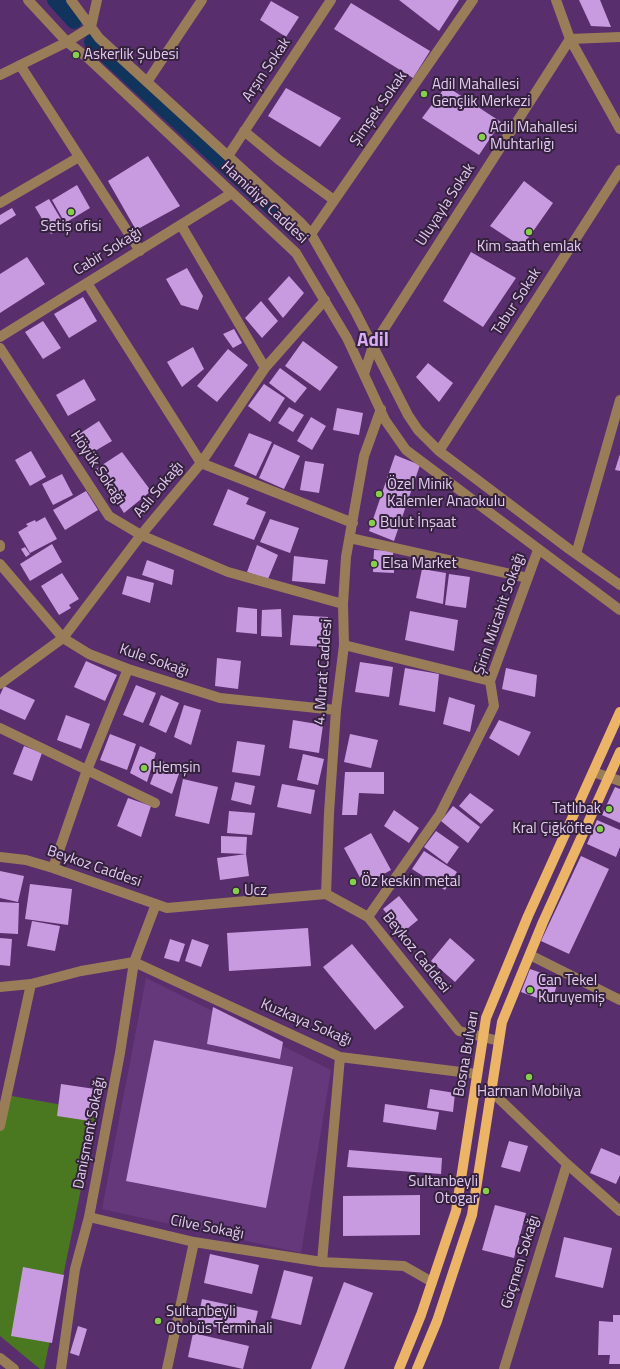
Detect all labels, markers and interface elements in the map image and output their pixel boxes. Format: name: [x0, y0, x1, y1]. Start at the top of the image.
street label: Arşın Sokak: [239, 34, 295, 106]
place label: Askerlik Şubesi: [84, 46, 179, 64]
marker: Askerlik Şubesi: [71, 50, 81, 60]
street label: Şimşek Sokak: [347, 68, 411, 150]
place label: Adil Mahallesi Gençlik Merkezi: [432, 76, 531, 111]
marker: Adil Mahallesi Gençlik Merkezi: [419, 89, 429, 99]
place label: Adil Mahallesi Muhtarlığı: [490, 119, 577, 154]
marker: Adil Mahallesi Muhtarlığı: [477, 132, 487, 142]
street label: Hamidiye Caddesi: [217, 158, 311, 248]
street label: Uluyayla Sokak: [413, 160, 479, 250]
marker: Setiş ofisi: [66, 207, 76, 217]
place label: Setiş ofisi: [41, 218, 101, 236]
street label: Cabir Sokağı: [71, 224, 145, 280]
marker: Kim saath emlak: [524, 227, 534, 237]
place label: Kim saath emlak: [477, 238, 581, 256]
street label: Tabur Sokak: [489, 265, 545, 339]
district label: Adil: [357, 330, 389, 352]
street label: Höyük Sokağı: [66, 428, 128, 508]
street label: Aslı Sokağı: [130, 458, 188, 522]
place label: Özel Minik Kalemler Anaokulu: [387, 476, 505, 511]
marker: Özel Minik Kalemler Anaokulu: [374, 489, 384, 499]
place label: Bulut İnşaat: [380, 514, 456, 532]
marker: Bulut İnşaat: [367, 518, 377, 528]
street label: Şirin Mücahit Sokağı: [471, 551, 529, 677]
place label: Elsa Market: [382, 555, 457, 573]
marker: Elsa Market: [369, 559, 379, 569]
street label: 4. Murat Caddesi: [311, 618, 337, 726]
street label: Kule Sokağı: [117, 641, 191, 681]
place label: Hemşin: [152, 759, 200, 777]
marker: Hemşin: [139, 763, 149, 773]
place label: Tatlıbak: [552, 800, 601, 818]
marker: Tatlıbak: [604, 804, 614, 814]
place label: Kral Çiğköfte: [512, 820, 592, 838]
marker: Kral Çiğköfte: [595, 824, 605, 834]
street label: Beykoz Caddesi: [45, 842, 143, 892]
place label: Öz keskin metal: [361, 873, 461, 891]
marker: Öz keskin metal: [348, 877, 358, 887]
place label: Ucz: [244, 882, 267, 900]
marker: Ucz: [231, 886, 241, 896]
street label: Beykoz Caddesi: [378, 909, 454, 997]
place label: Can Tekel Kuruyemiş: [538, 972, 605, 1007]
marker: Can Tekel Kuruyemiş: [525, 985, 535, 995]
street label: Kuzkaya Sokağı: [258, 996, 354, 1050]
street label: Bosna Bulvarı: [451, 1010, 483, 1098]
marker: Harman Mobilya: [524, 1072, 534, 1082]
street label: Danişment Sokağı: [70, 1075, 110, 1191]
place label: Harman Mobilya: [477, 1083, 581, 1101]
place label: Sultanbeyli Otogar: [408, 1173, 478, 1208]
marker: Sultanbeyli Otogar: [481, 1186, 491, 1196]
street label: Cilve Sokağı: [169, 1212, 245, 1244]
street label: Göçmen Sokağı: [498, 1213, 544, 1311]
place label: Sultanbeyli Otobüs Terminali: [166, 1303, 273, 1338]
marker: Sultanbeyli Otobüs Terminali: [153, 1316, 163, 1326]

